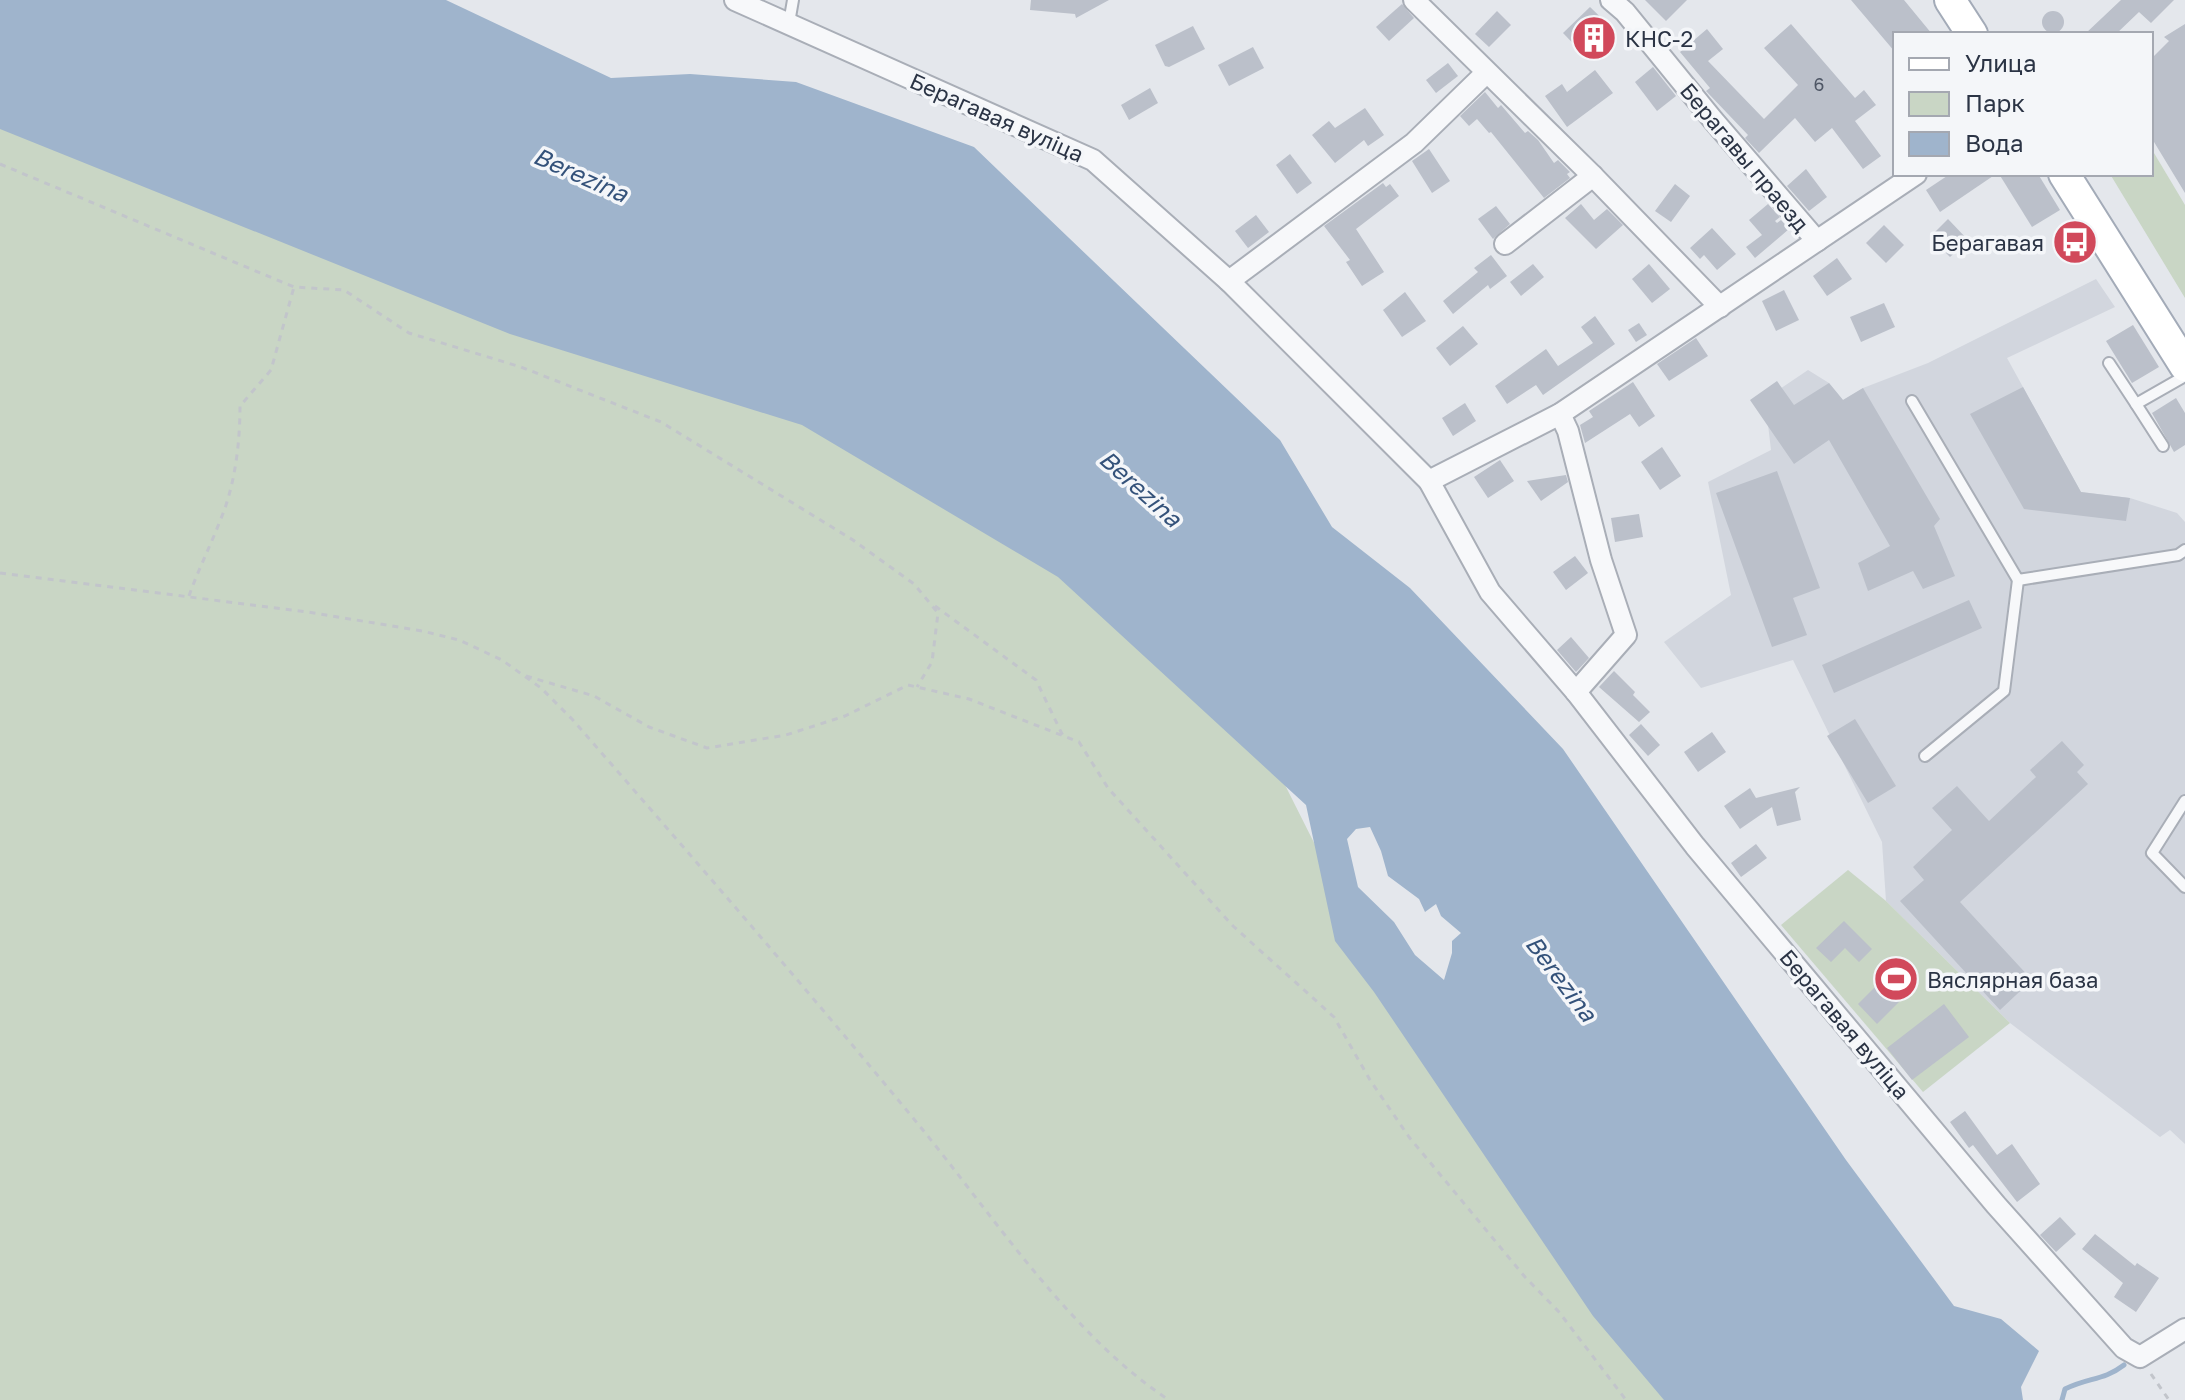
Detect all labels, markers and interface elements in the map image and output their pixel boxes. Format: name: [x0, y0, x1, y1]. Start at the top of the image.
building icon: КНС-2: [1570, 14, 1618, 62]
place label: КНС-2: [1625, 25, 1693, 52]
legend: [1893, 32, 2153, 176]
text: Улица: [1965, 48, 2037, 77]
street label: Берагавая вуліца: [906, 67, 1088, 167]
house number: 6: [1814, 73, 1824, 95]
street label: Берагавы праезд: [1675, 77, 1815, 237]
text: Парк: [1965, 88, 2025, 117]
text: Вода: [1965, 128, 2024, 157]
water label: Berezina: [529, 140, 634, 208]
bus stop icon: Берагавая: [2051, 218, 2099, 266]
place label: Берагавая: [1931, 229, 2044, 256]
water label: Berezina: [1094, 444, 1189, 533]
water label: Berezina: [1520, 929, 1605, 1028]
street label: Берагавая вуліца: [1774, 944, 1916, 1104]
sports icon: Вяслярная база: [1872, 955, 1920, 1003]
place label: Вяслярная база: [1927, 966, 2098, 993]

